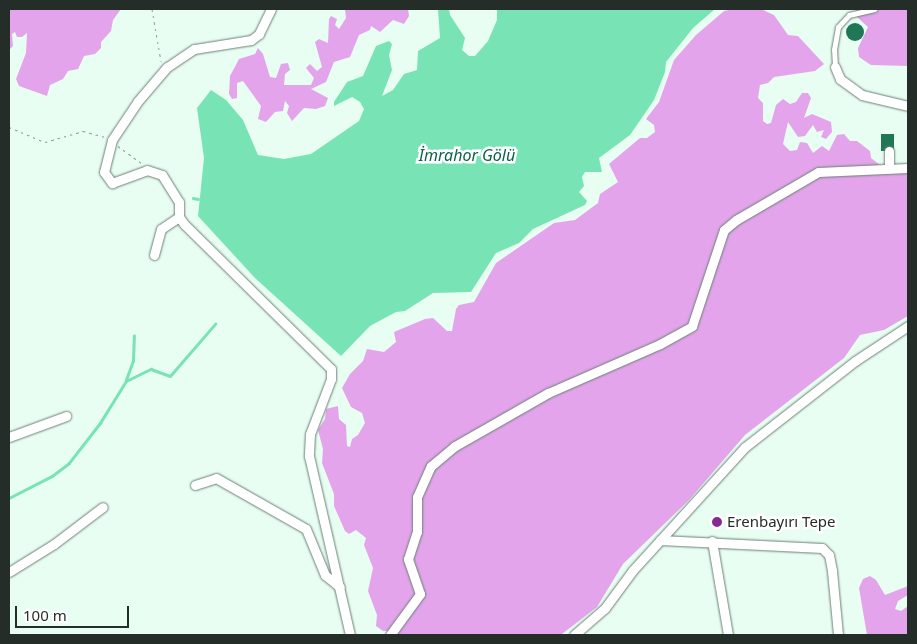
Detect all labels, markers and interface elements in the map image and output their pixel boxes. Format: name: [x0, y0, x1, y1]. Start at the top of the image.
water label: İmrahor Gölü: [419, 145, 515, 165]
place label: Erenbayırı Tepe: [727, 513, 836, 531]
marker: Erenbayırı Tepe: [711, 516, 723, 528]
scale bar: [18, 596, 131, 628]
text: 100 m: [23, 605, 67, 625]

